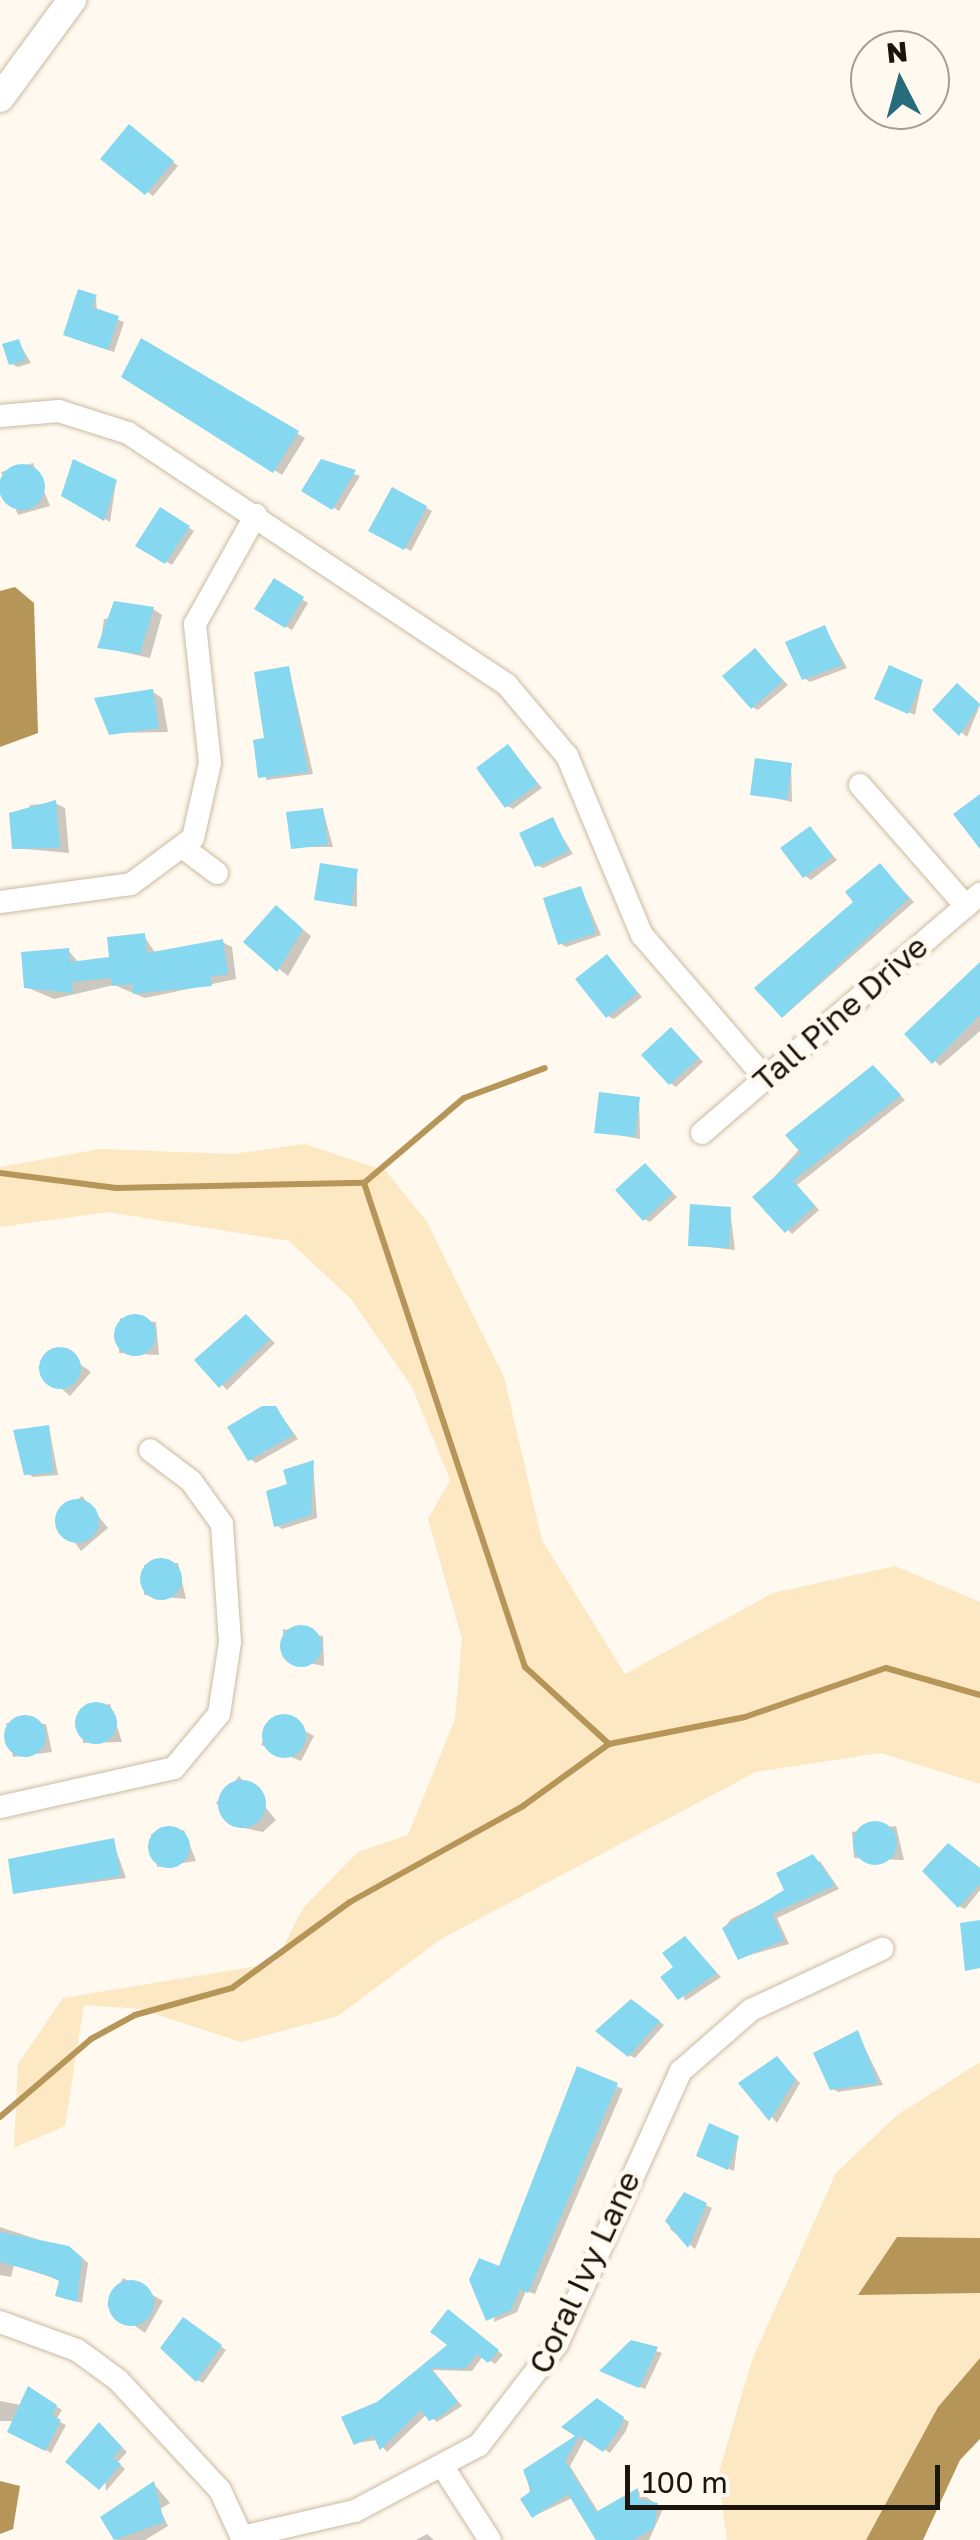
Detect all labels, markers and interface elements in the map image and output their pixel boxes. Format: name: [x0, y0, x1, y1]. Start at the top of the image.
north arrow: [850, 30, 950, 130]
text: N: [885, 34, 909, 69]
street label: Tall Pine Drive: [745, 927, 935, 1099]
street label: Coral Ivy Lane: [520, 2165, 648, 2379]
scale bar: [630, 2445, 945, 2507]
text: 100 m: [642, 2464, 728, 2500]

